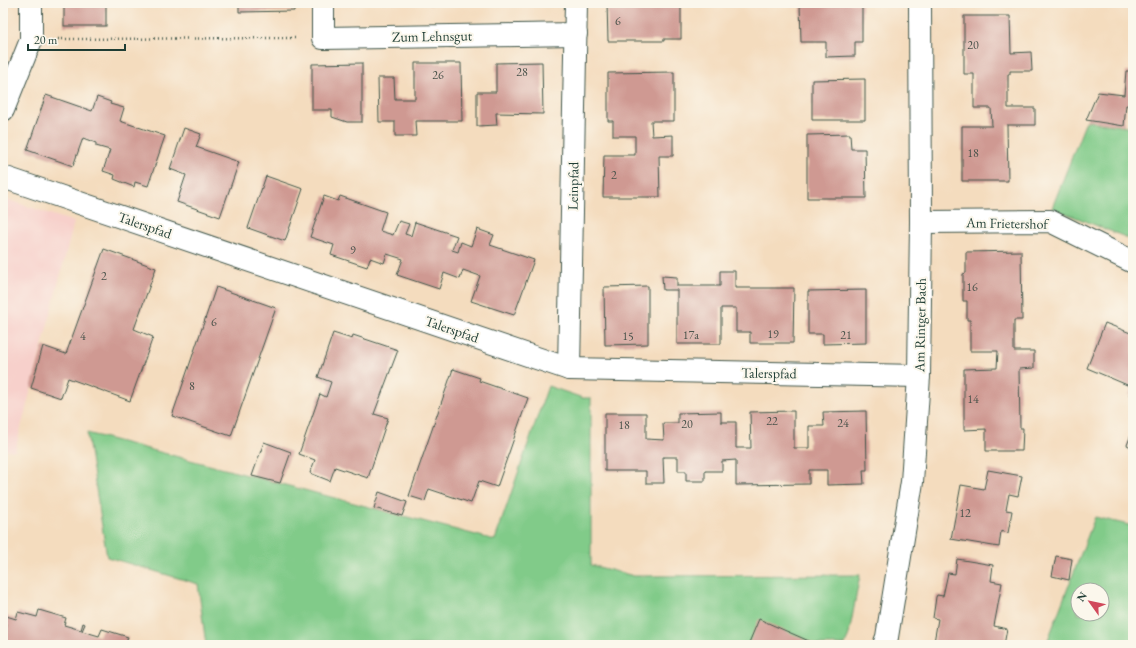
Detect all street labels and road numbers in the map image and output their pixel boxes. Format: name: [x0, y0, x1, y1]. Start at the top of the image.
street label: Zum Lehnsgut: [392, 26, 473, 46]
street label: Leinpfad: [564, 161, 582, 210]
street label: Talerspfad: [116, 207, 175, 243]
street label: Am Frietershof: [965, 213, 1050, 233]
street label: Am Rintger Bach: [910, 278, 930, 373]
street label: Talerspfad: [423, 311, 482, 347]
street label: Talerspfad: [741, 364, 798, 382]

